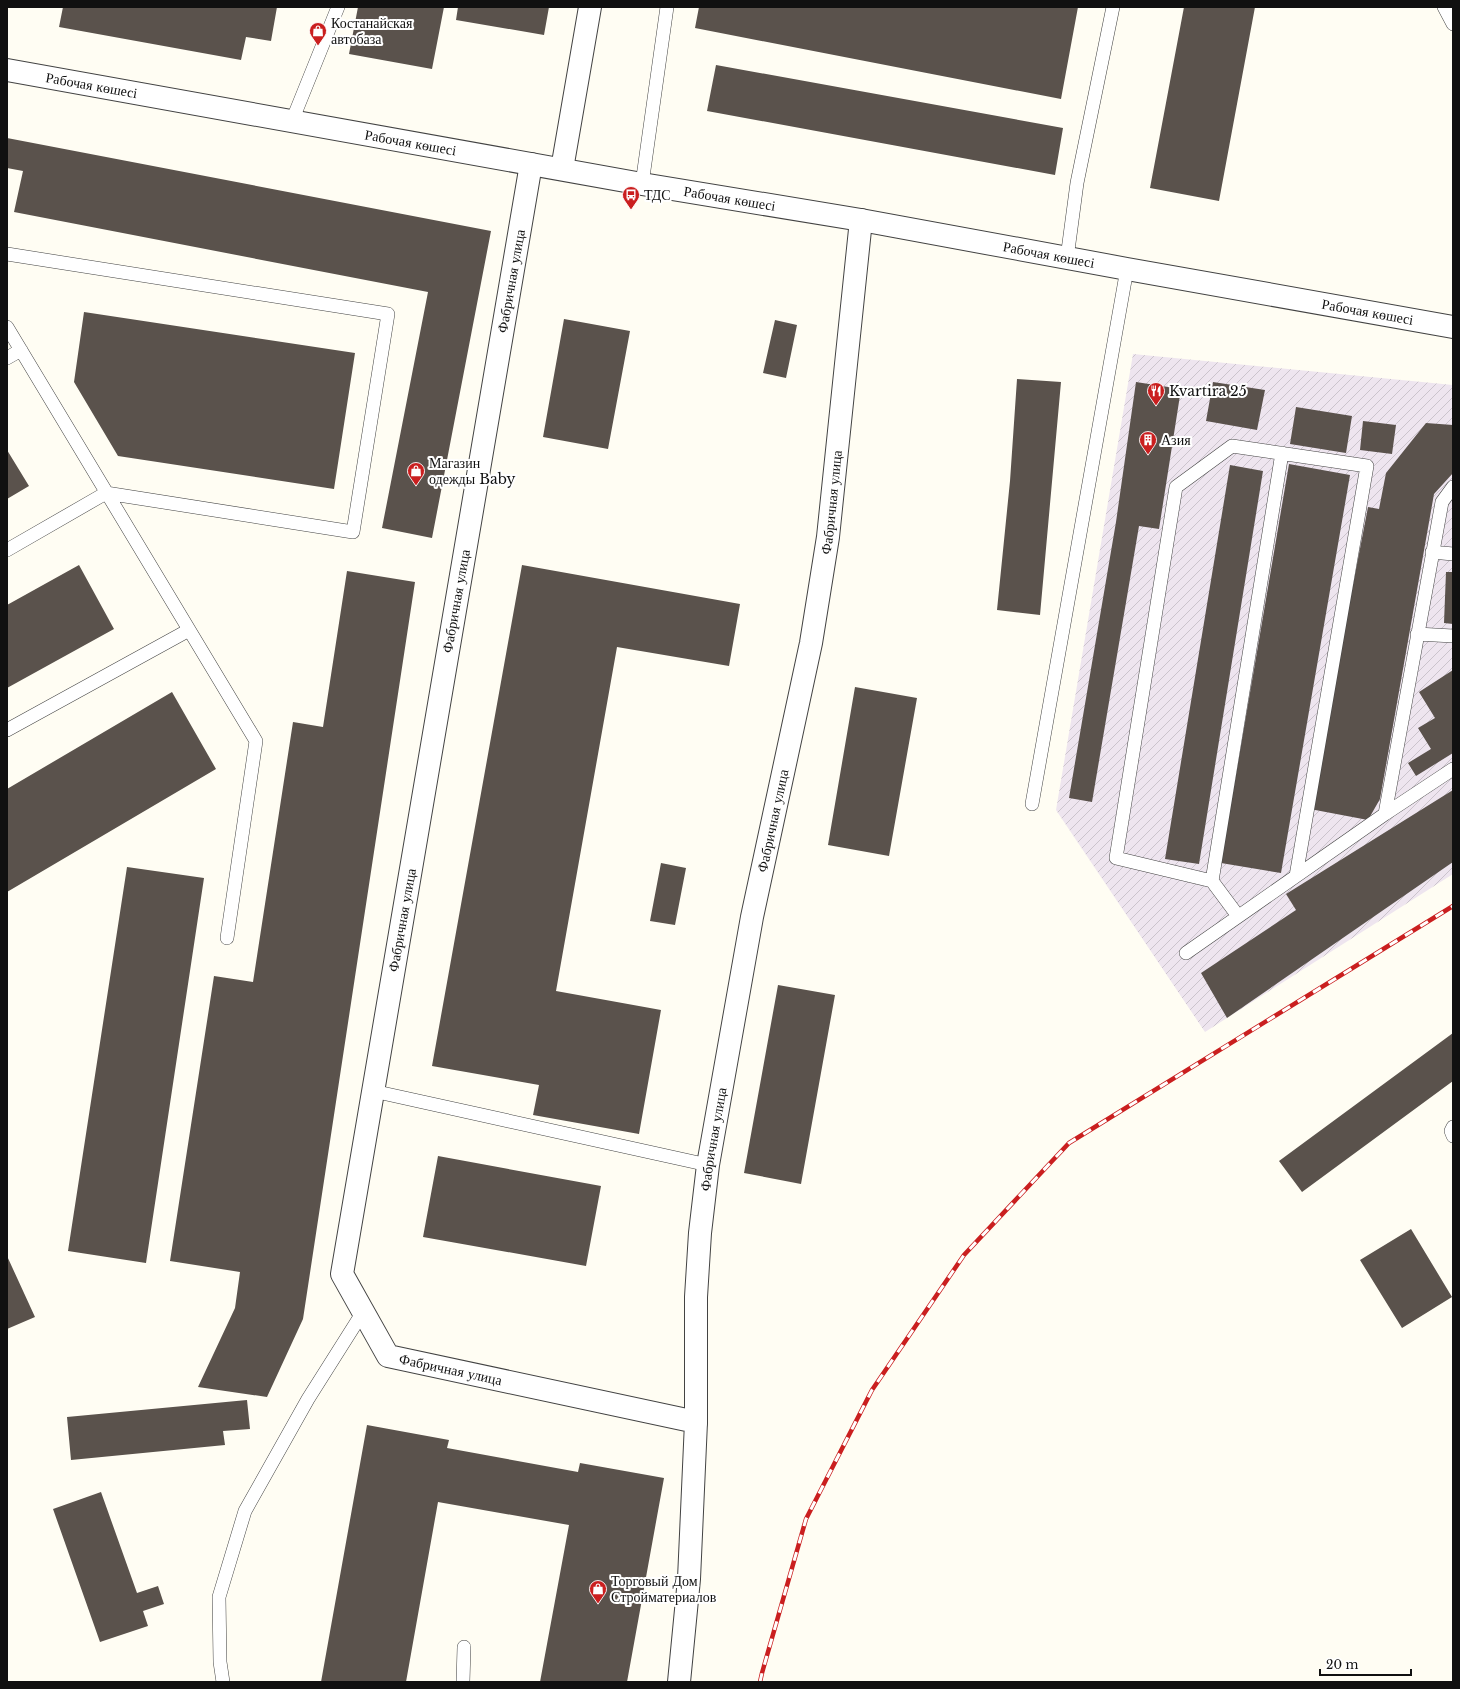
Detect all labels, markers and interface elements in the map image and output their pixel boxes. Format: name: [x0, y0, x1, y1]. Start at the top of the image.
place label: Костанайская автобаза: [331, 14, 413, 48]
shop icon: Костанайская автобаза: [308, 21, 328, 46]
street label: Рабочая көшесі: [44, 68, 139, 102]
street label: Рабочая көшесі: [363, 125, 458, 160]
street label: Рабочая көшесі: [682, 182, 777, 215]
bus stop icon: ТДС: [621, 185, 641, 210]
place label: ТДС: [644, 186, 671, 204]
street label: Фабричная улица: [493, 227, 529, 334]
street label: Рабочая көшесі: [1001, 237, 1096, 272]
street label: Рабочая көшесі: [1320, 295, 1415, 329]
restaurant icon: Kvartira 25: [1146, 381, 1166, 406]
place label: Kvartira 25: [1169, 382, 1247, 400]
building icon: Азия: [1138, 430, 1158, 455]
place label: Азия: [1161, 431, 1191, 449]
street label: Фабричная улица: [816, 448, 846, 556]
place label: Магазин одежды Baby: [429, 454, 516, 488]
shop icon: Магазин одежды Baby: [406, 461, 426, 486]
street label: Фабричная улица: [438, 547, 474, 654]
street label: Фабричная улица: [753, 767, 793, 874]
street label: Фабричная улица: [384, 866, 420, 973]
street label: Фабричная улица: [696, 1085, 731, 1192]
street label: Фабричная улица: [397, 1350, 504, 1389]
place label: Торговый Дом Стройматериалов: [611, 1572, 717, 1606]
shop icon: Торговый Дом Стройматериалов: [588, 1579, 608, 1604]
scale bar: [1320, 1651, 1411, 1677]
text: 20 m: [1326, 1657, 1358, 1672]

